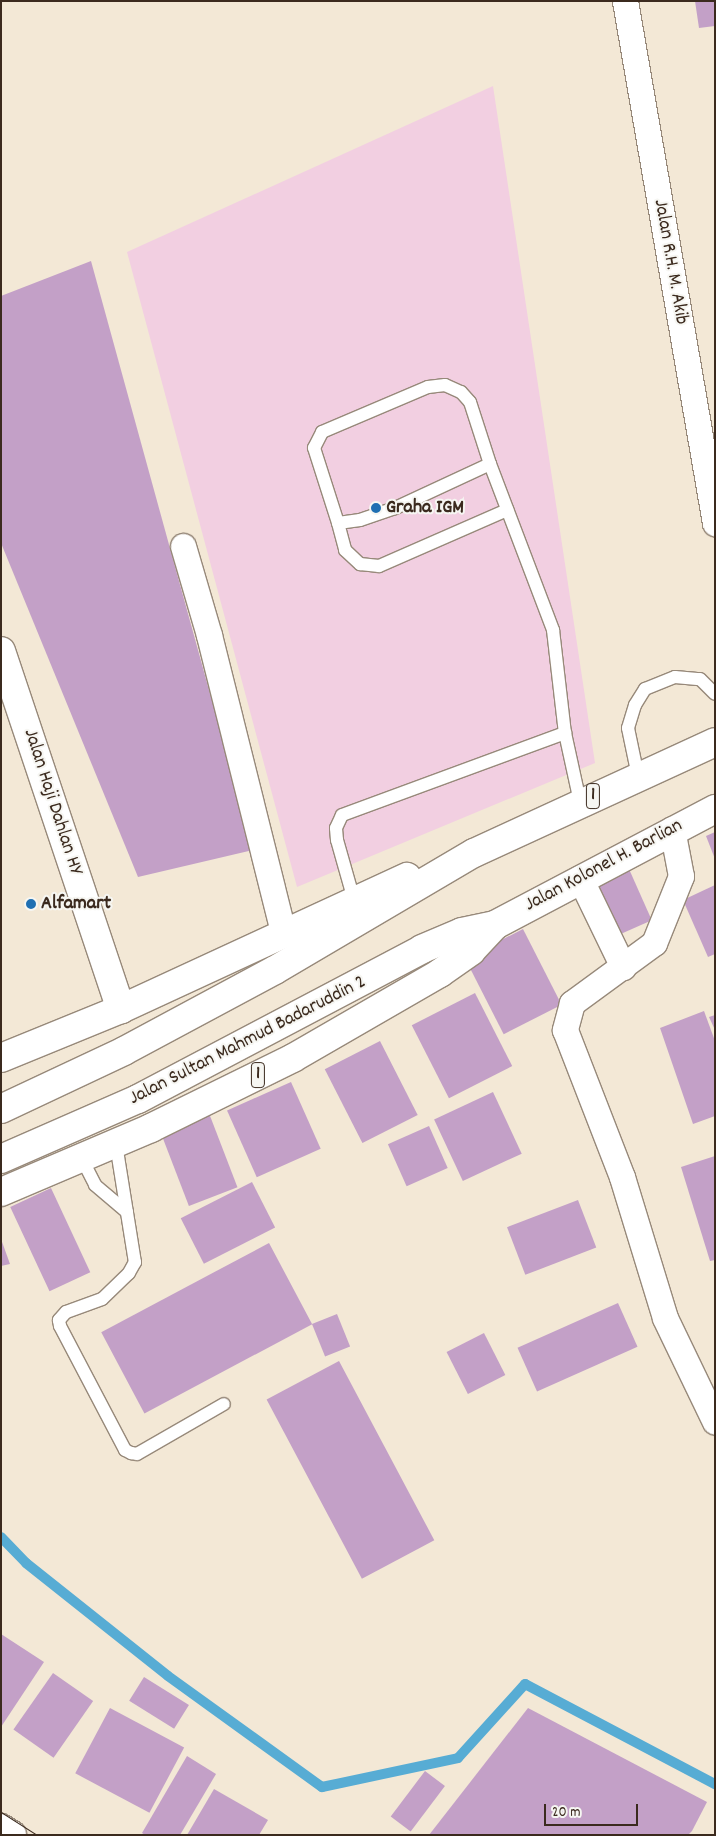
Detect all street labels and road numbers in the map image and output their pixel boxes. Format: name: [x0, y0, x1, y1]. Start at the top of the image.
street label: Jalan R.H. M. Akib: [647, 197, 693, 327]
street label: Jalan Haji Dahlan HY: [17, 726, 87, 878]
road number: 1: [586, 779, 600, 812]
street label: Jalan Kolonel H. Barlian: [521, 814, 687, 918]
street label: Jalan Sultan Mahmud Badaruddin 2: [126, 971, 370, 1111]
road number: 1: [250, 1058, 266, 1092]

